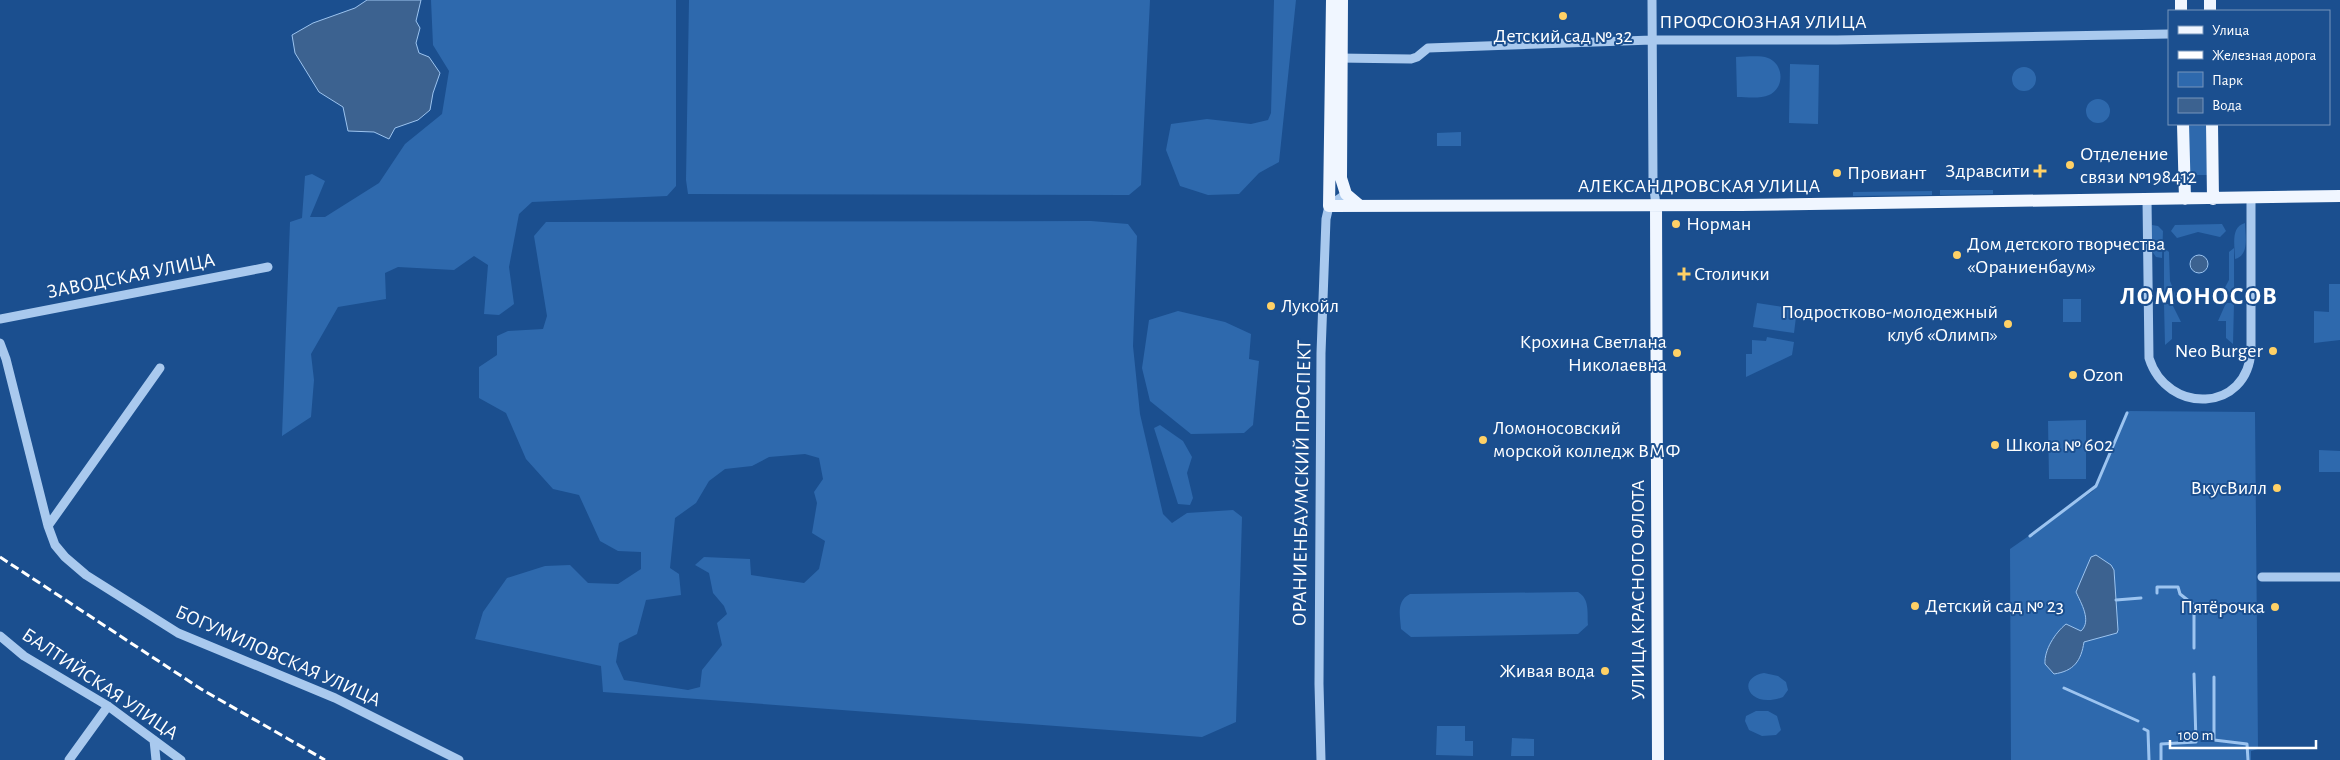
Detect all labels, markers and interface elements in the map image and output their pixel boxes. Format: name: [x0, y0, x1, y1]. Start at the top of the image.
marker: Детский сад № 32: [1557, 10, 1569, 22]
legend: [2168, 10, 2330, 125]
street label: ПРОФСОЮЗНАЯ УЛИЦА: [1659, 12, 1867, 32]
text: Улица: [2212, 23, 2249, 38]
place label: Детский сад № 32: [1493, 26, 1633, 46]
text: Железная дорога: [2212, 48, 2317, 63]
text: Парк: [2212, 73, 2243, 88]
text: Вода: [2212, 98, 2242, 113]
place label: Отделение связи №198412: [2080, 144, 2197, 187]
marker: Отделение связи №198412: [2064, 159, 2076, 171]
place label: Здравсити: [1945, 161, 2030, 181]
place label: Провиант: [1847, 163, 1927, 183]
marker: Здравсити: [2034, 165, 2046, 177]
marker: Провиант: [1831, 167, 1843, 179]
street label: АЛЕКСАНДРОВСКАЯ УЛИЦА: [1578, 176, 1820, 196]
place label: Норман: [1686, 214, 1751, 234]
marker: Норман: [1670, 218, 1682, 230]
place label: Дом детского творчества «Ораниенбаум»: [1967, 234, 2165, 277]
marker: Дом детского творчества «Ораниенбаум»: [1951, 249, 1963, 261]
street label: ЗАВОДСКАЯ УЛИЦА: [45, 250, 217, 302]
place label: Столички: [1694, 264, 1770, 284]
marker: Столички: [1678, 268, 1690, 280]
district label: ЛОМОНОСОВ: [2120, 284, 2278, 309]
place label: Лукойл: [1281, 296, 1339, 316]
marker: Лукойл: [1265, 300, 1277, 312]
place label: Подростково-молодежный клуб «Олимп»: [1781, 302, 1998, 345]
marker: Подростково-молодежный клуб «Олимп»: [2002, 318, 2014, 330]
place label: Крохина Светлана Николаевна: [1520, 332, 1667, 375]
street label: ОРАНИЕНБАУМСКИЙ ПРОСПЕКТ: [1290, 339, 1315, 626]
place label: Neo Burger: [2175, 341, 2264, 361]
marker: Neo Burger: [2267, 345, 2279, 357]
marker: Крохина Светлана Николаевна: [1671, 347, 1683, 359]
place label: Ozon: [2083, 365, 2124, 385]
marker: Ozon: [2067, 369, 2079, 381]
place label: Ломоносовский морской колледж ВМФ: [1493, 418, 1680, 461]
marker: Ломоносовский морской колледж ВМФ: [1477, 434, 1489, 446]
place label: Школа № 602: [2005, 435, 2113, 455]
marker: Школа № 602: [1989, 439, 2001, 451]
place label: ВкусВилл: [2191, 478, 2267, 498]
street label: УЛИЦА КРАСНОГО ФЛОТА: [1628, 480, 1648, 700]
marker: ВкусВилл: [2271, 482, 2283, 494]
place label: Детский сад № 23: [1925, 596, 2064, 616]
place label: Пятёрочка: [2180, 597, 2265, 617]
marker: Детский сад № 23: [1909, 600, 1921, 612]
marker: Пятёрочка: [2269, 601, 2281, 613]
street label: БОГУМИЛОВСКАЯ УЛИЦА: [172, 602, 384, 710]
street label: БАЛТИЙСКАЯ УЛИЦА: [18, 624, 182, 744]
place label: Живая вода: [1499, 661, 1595, 681]
marker: Живая вода: [1599, 665, 1611, 677]
scale bar: [2170, 718, 2316, 750]
text: 100 m: [2178, 728, 2213, 743]

